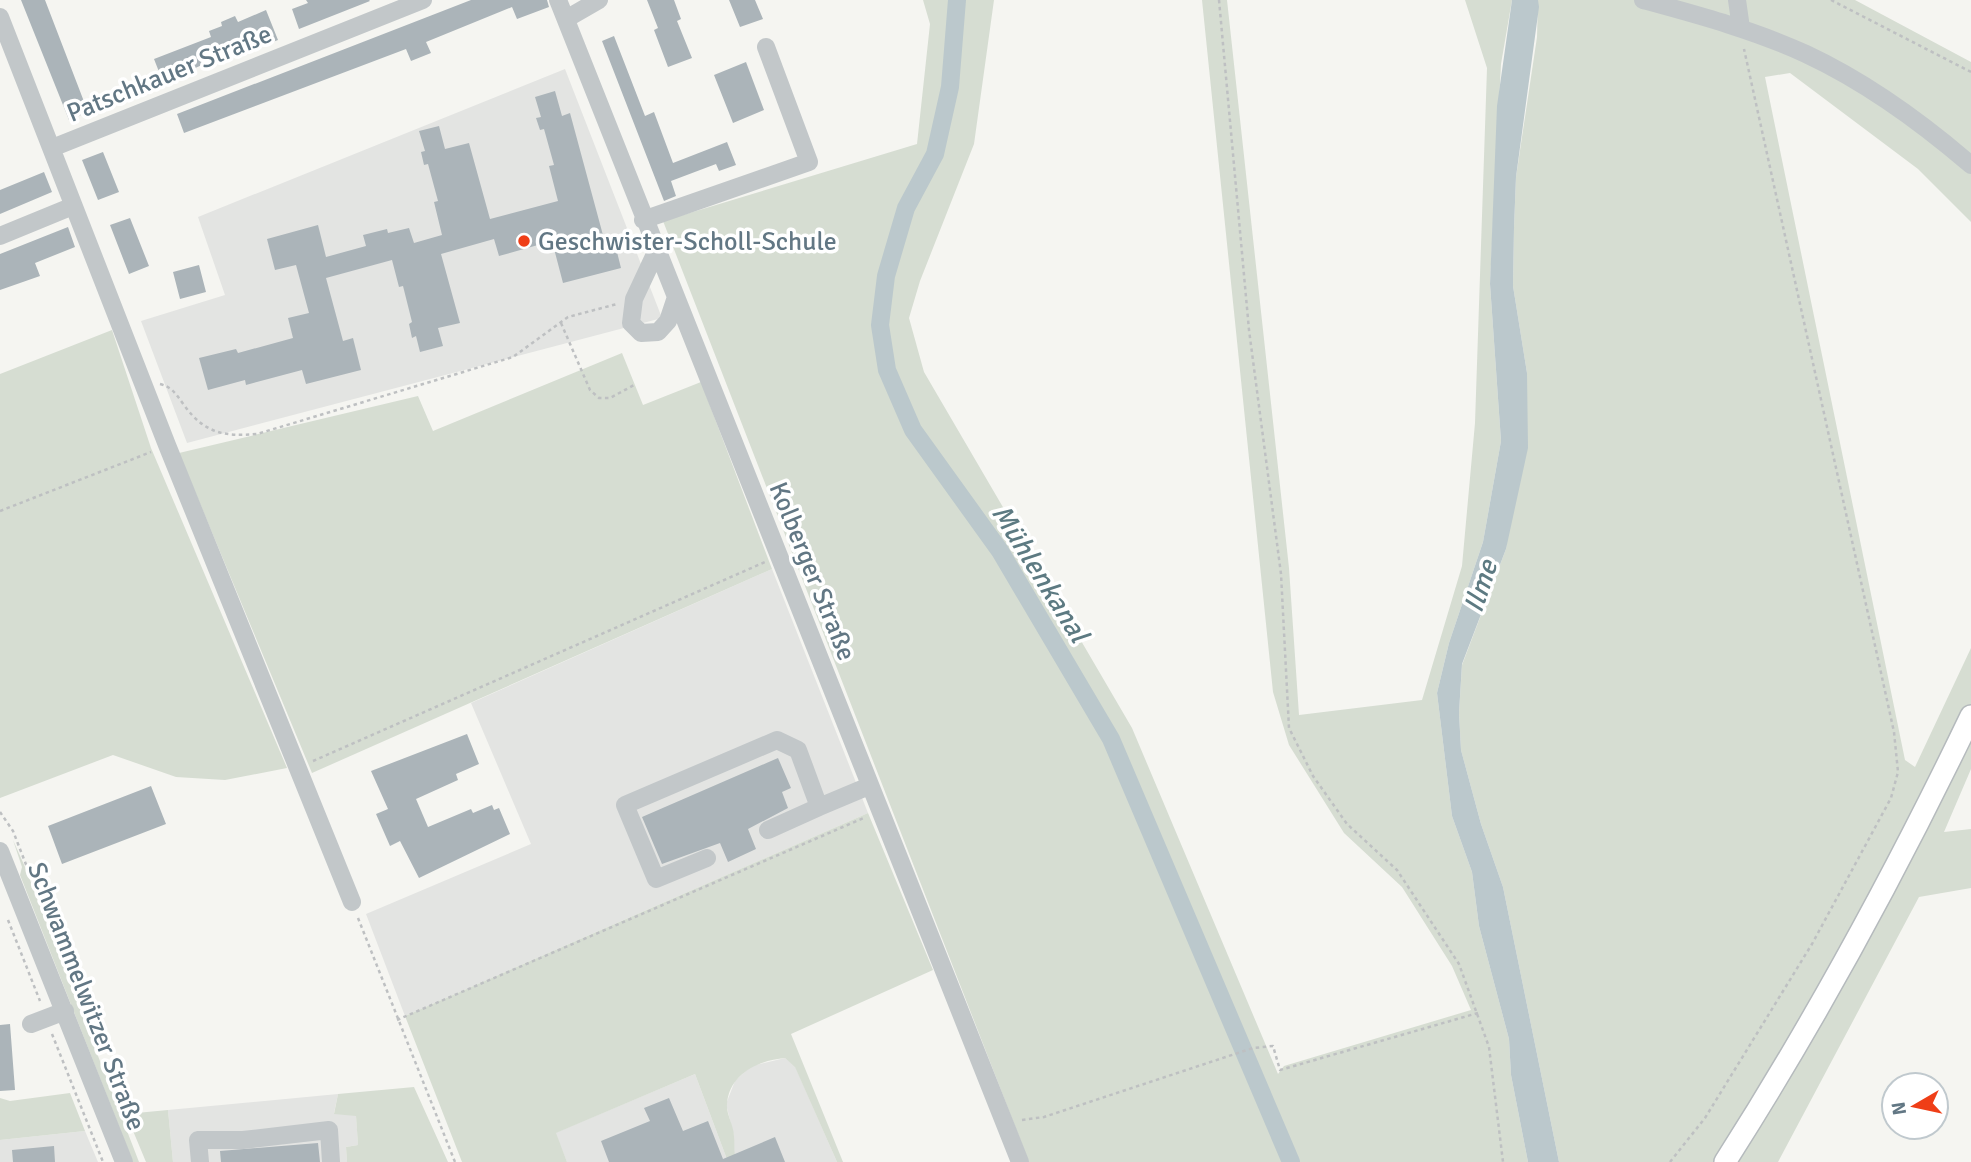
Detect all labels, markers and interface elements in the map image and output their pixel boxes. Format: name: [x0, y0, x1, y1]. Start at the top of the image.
street label: Patschkauer Straße: [62, 18, 276, 130]
place label: Geschwister-Scholl-Schule: [538, 226, 837, 258]
marker: Geschwister-Scholl-Schule: [516, 233, 532, 249]
street label: Kolberger Straße: [762, 477, 862, 665]
water label: Mühlenkanal: [984, 498, 1097, 650]
water label: Ilme: [1457, 554, 1506, 617]
street label: Schwammelwitzer Straße: [20, 858, 152, 1135]
north arrow: [1880, 1071, 1950, 1141]
text: N: [1886, 1100, 1912, 1117]

